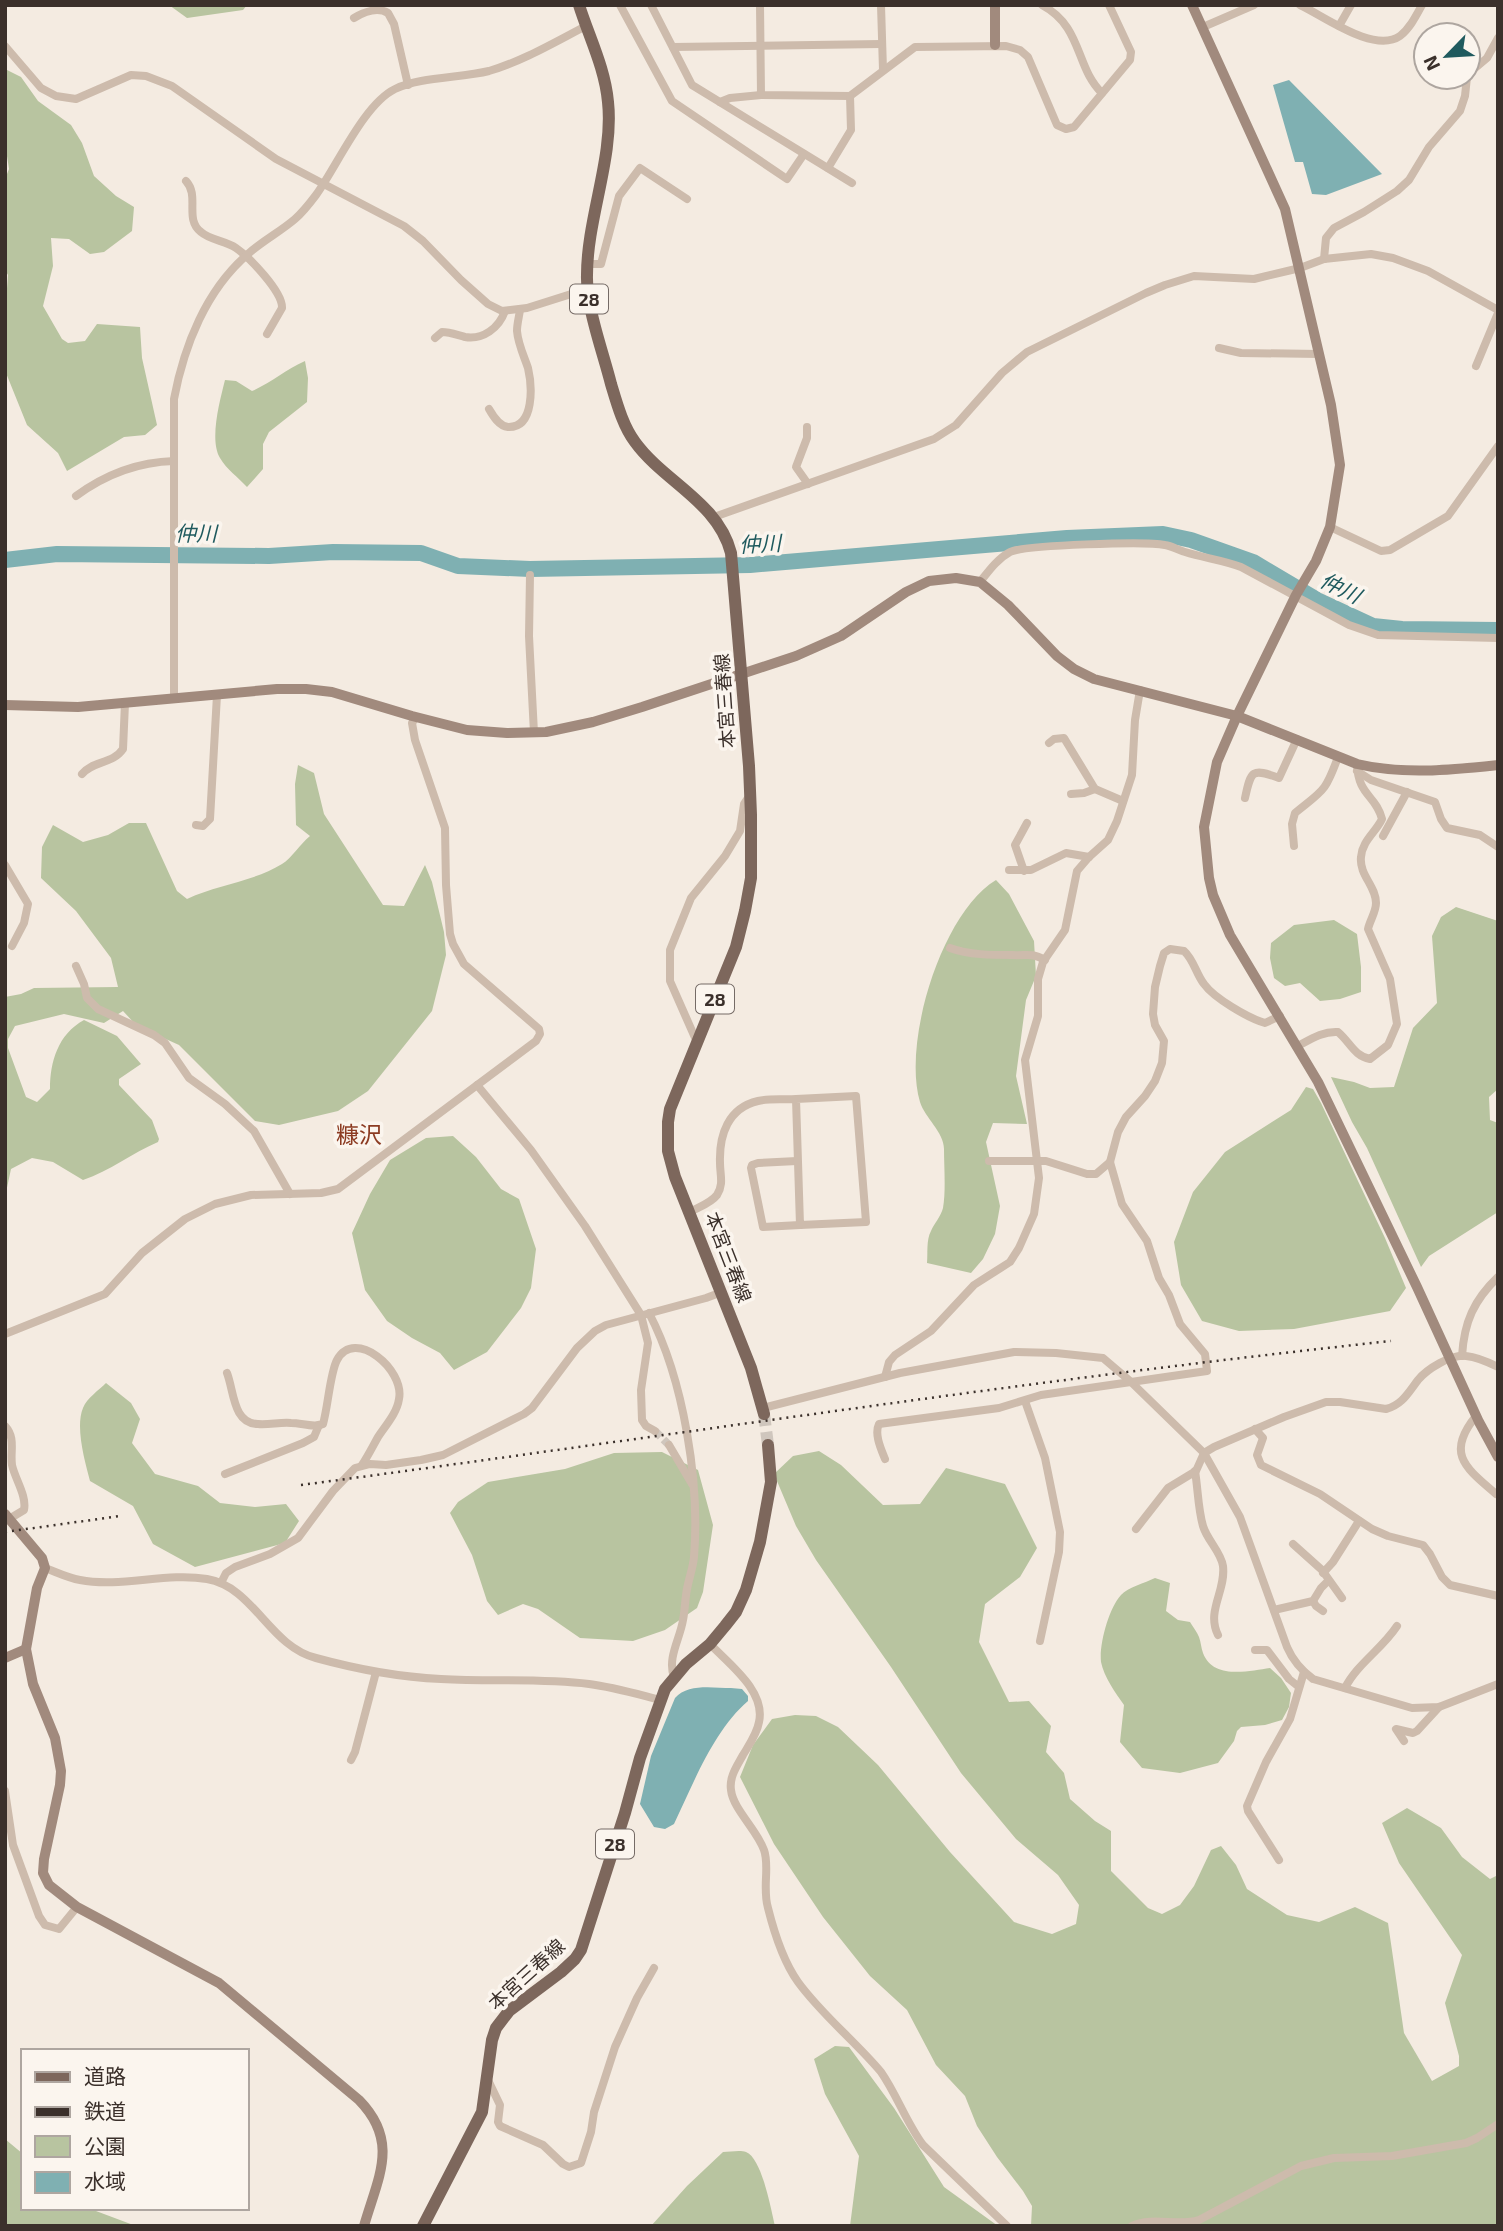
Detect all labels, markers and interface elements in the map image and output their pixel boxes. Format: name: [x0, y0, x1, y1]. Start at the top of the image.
north arrow: [1412, 21, 1482, 91]
text: N: [1418, 52, 1444, 74]
road number: 28: [570, 284, 608, 314]
water label: 仲川: [175, 520, 219, 545]
water label: 仲川: [738, 529, 784, 557]
water label: 仲川: [1317, 567, 1367, 608]
street label: 本宮三春線: [709, 653, 739, 749]
road number: 28: [696, 984, 734, 1014]
district label: 糠沢: [336, 1120, 382, 1148]
street label: 本宮三春線: [701, 1209, 757, 1305]
road number: 28: [596, 1830, 634, 1858]
street label: 本宮三春線: [483, 1934, 569, 2014]
legend: [21, 2049, 248, 2210]
text: 道路: [84, 2063, 126, 2088]
text: 鉄道: [84, 2098, 126, 2123]
text: 公園: [84, 2133, 126, 2158]
text: 水域: [84, 2168, 126, 2193]

